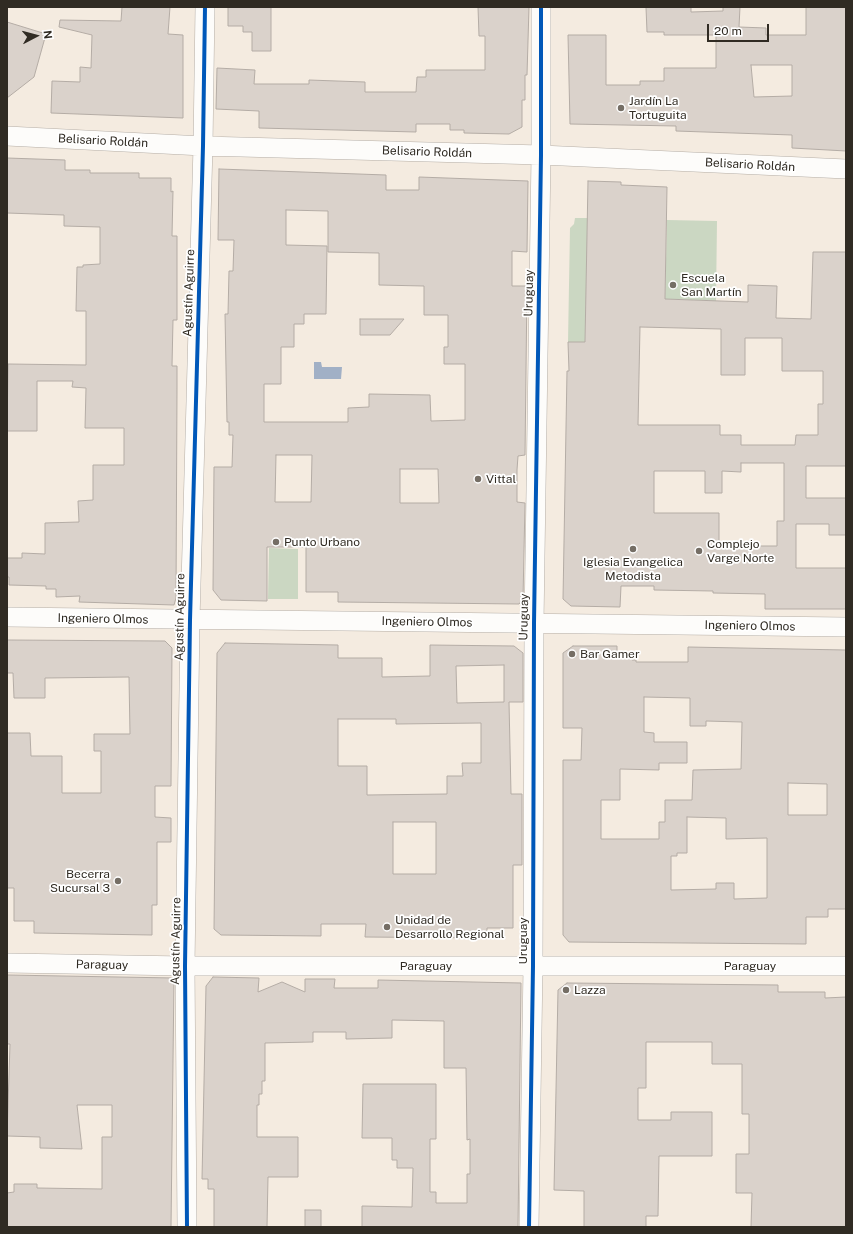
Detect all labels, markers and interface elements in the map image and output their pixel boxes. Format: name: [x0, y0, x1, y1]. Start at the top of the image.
north arrow: [16, 16, 56, 56]
scale bar: [709, 16, 771, 42]
text: 20 m: [714, 24, 742, 38]
text: N: [42, 30, 54, 40]
place label: Jardín La Tortuguita: [629, 94, 687, 122]
marker: Jardín La Tortuguita: [616, 103, 626, 113]
street label: Belisario Roldán: [58, 131, 148, 151]
street label: Belisario Roldán: [382, 143, 472, 161]
street label: Belisario Roldán: [705, 155, 795, 175]
street label: Agustín Aguirre: [180, 249, 198, 337]
street label: Uruguay: [521, 269, 537, 317]
place label: Escuela San Martín: [681, 271, 742, 299]
marker: Escuela San Martín: [668, 280, 678, 290]
place label: Vittal: [486, 472, 516, 486]
marker: Vittal: [473, 474, 483, 484]
place label: Punto Urbano: [284, 535, 360, 549]
marker: Punto Urbano: [271, 537, 281, 547]
place label: Complejo Varge Norte: [707, 537, 774, 565]
marker: Iglesia Evangelica Metodista: [628, 544, 638, 554]
marker: Complejo Varge Norte: [694, 546, 704, 556]
place label: Iglesia Evangelica Metodista: [583, 555, 683, 583]
street label: Agustín Aguirre: [172, 573, 188, 661]
street label: Uruguay: [516, 593, 532, 641]
street label: Ingeniero Olmos: [57, 611, 149, 627]
street label: Ingeniero Olmos: [381, 614, 473, 630]
street label: Ingeniero Olmos: [704, 618, 796, 634]
place label: Bar Gamer: [580, 647, 640, 661]
marker: Bar Gamer: [567, 649, 577, 659]
place label: Becerra Sucursal 3: [50, 867, 110, 895]
marker: Becerra Sucursal 3: [113, 876, 123, 886]
street label: Agustín Aguirre: [168, 897, 184, 985]
place label: Unidad de Desarrollo Regional: [395, 913, 504, 941]
street label: Uruguay: [516, 917, 530, 965]
marker: Unidad de Desarrollo Regional: [382, 922, 392, 932]
street label: Paraguay: [76, 957, 128, 973]
street label: Paraguay: [400, 959, 452, 973]
street label: Paraguay: [724, 959, 776, 973]
place label: Lazza: [574, 983, 606, 997]
marker: Lazza: [561, 985, 571, 995]

